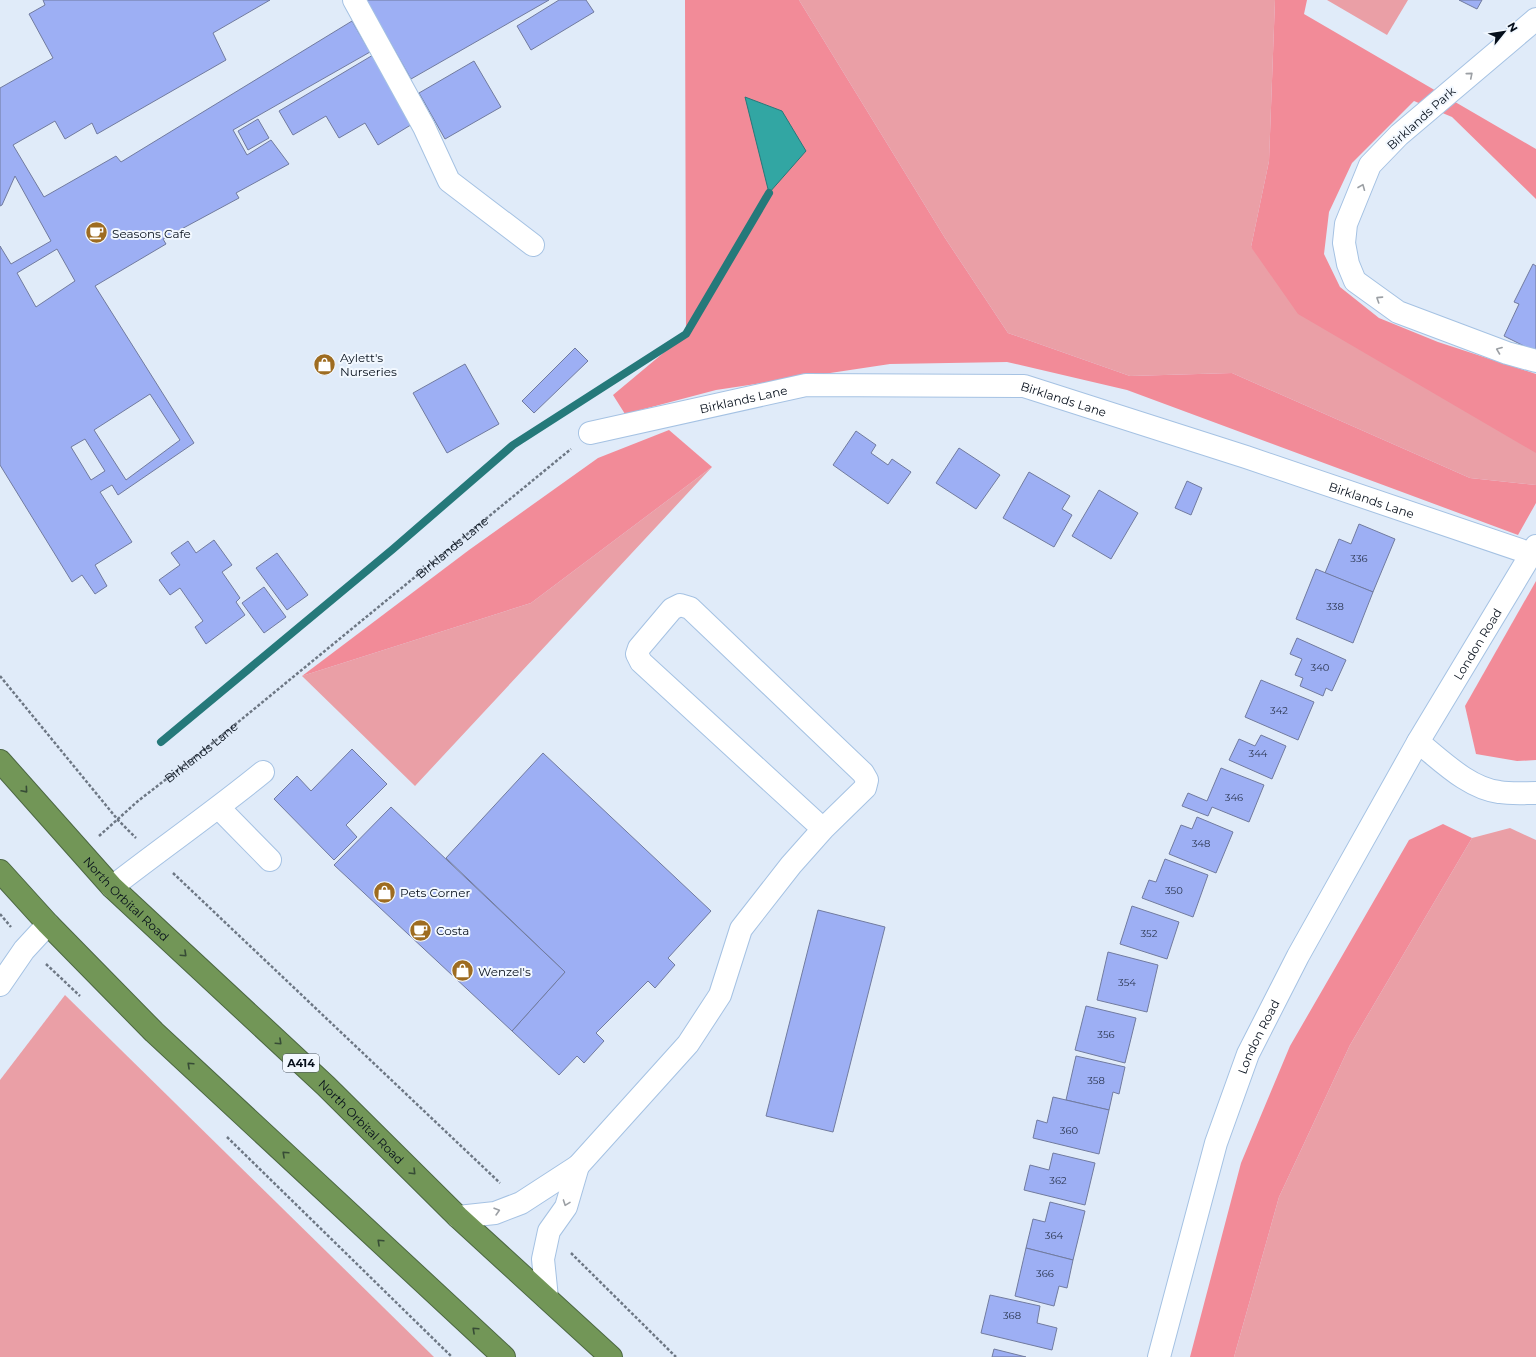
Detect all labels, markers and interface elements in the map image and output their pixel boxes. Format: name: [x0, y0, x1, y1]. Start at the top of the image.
north arrow: [1484, 12, 1524, 52]
text: N: [1504, 20, 1521, 34]
one-way arrow: [1465, 72, 1473, 79]
street label: Birklands Park: [1384, 83, 1459, 153]
one-way arrow: [1357, 183, 1365, 190]
cafe icon: Seasons Cafe: [84, 220, 110, 246]
place label: Seasons Cafe: [112, 226, 191, 241]
one-way arrow: [1376, 297, 1383, 304]
one-way arrow: [1495, 346, 1502, 354]
place label: Aylett's Nurseries: [340, 350, 397, 379]
shop icon: Aylett's Nurseries: [312, 351, 338, 377]
street label: Birklands Lane: [1019, 378, 1109, 419]
street label: Birklands Lane: [698, 382, 789, 416]
street label: Birklands Lane: [1327, 478, 1416, 521]
street label: Birklands Lane: [412, 513, 491, 581]
house number: 336: [1350, 552, 1368, 565]
house number: 338: [1326, 600, 1344, 613]
street label: London Road: [1450, 605, 1504, 682]
house number: 340: [1311, 661, 1330, 674]
house number: 342: [1270, 704, 1288, 717]
street label: Birklands Lane: [161, 718, 240, 786]
house number: 344: [1249, 747, 1268, 760]
one-way arrow: [21, 786, 28, 793]
house number: 346: [1225, 791, 1243, 804]
house number: 348: [1192, 837, 1210, 850]
street label: North Orbital Road: [81, 853, 172, 944]
shop icon: Pets Corner: [371, 879, 397, 905]
house number: 350: [1165, 884, 1183, 897]
place label: Pets Corner: [400, 885, 470, 900]
cafe icon: Costa: [408, 917, 434, 943]
place label: Costa: [436, 923, 469, 938]
house number: 352: [1141, 927, 1158, 940]
one-way arrow: [179, 949, 187, 957]
shop icon: Wenzel's: [449, 958, 475, 984]
place label: Wenzel's: [478, 964, 531, 979]
house number: 354: [1118, 976, 1136, 989]
street label: London Road: [1234, 997, 1282, 1076]
house number: 356: [1097, 1028, 1115, 1041]
one-way arrow: [274, 1038, 282, 1045]
road number: A414: [283, 1054, 319, 1072]
one-way arrow: [187, 1062, 195, 1070]
house number: 358: [1087, 1074, 1105, 1087]
street label: North Orbital Road: [316, 1076, 407, 1167]
house number: 360: [1060, 1124, 1079, 1137]
one-way arrow: [282, 1151, 290, 1158]
one-way arrow: [408, 1167, 416, 1175]
house number: 362: [1049, 1174, 1067, 1187]
one-way arrow: [563, 1200, 571, 1207]
one-way arrow: [493, 1207, 500, 1216]
house number: 364: [1045, 1229, 1064, 1242]
one-way arrow: [377, 1239, 385, 1247]
house number: 366: [1036, 1267, 1054, 1280]
house number: 368: [1003, 1309, 1021, 1322]
one-way arrow: [472, 1328, 480, 1335]

